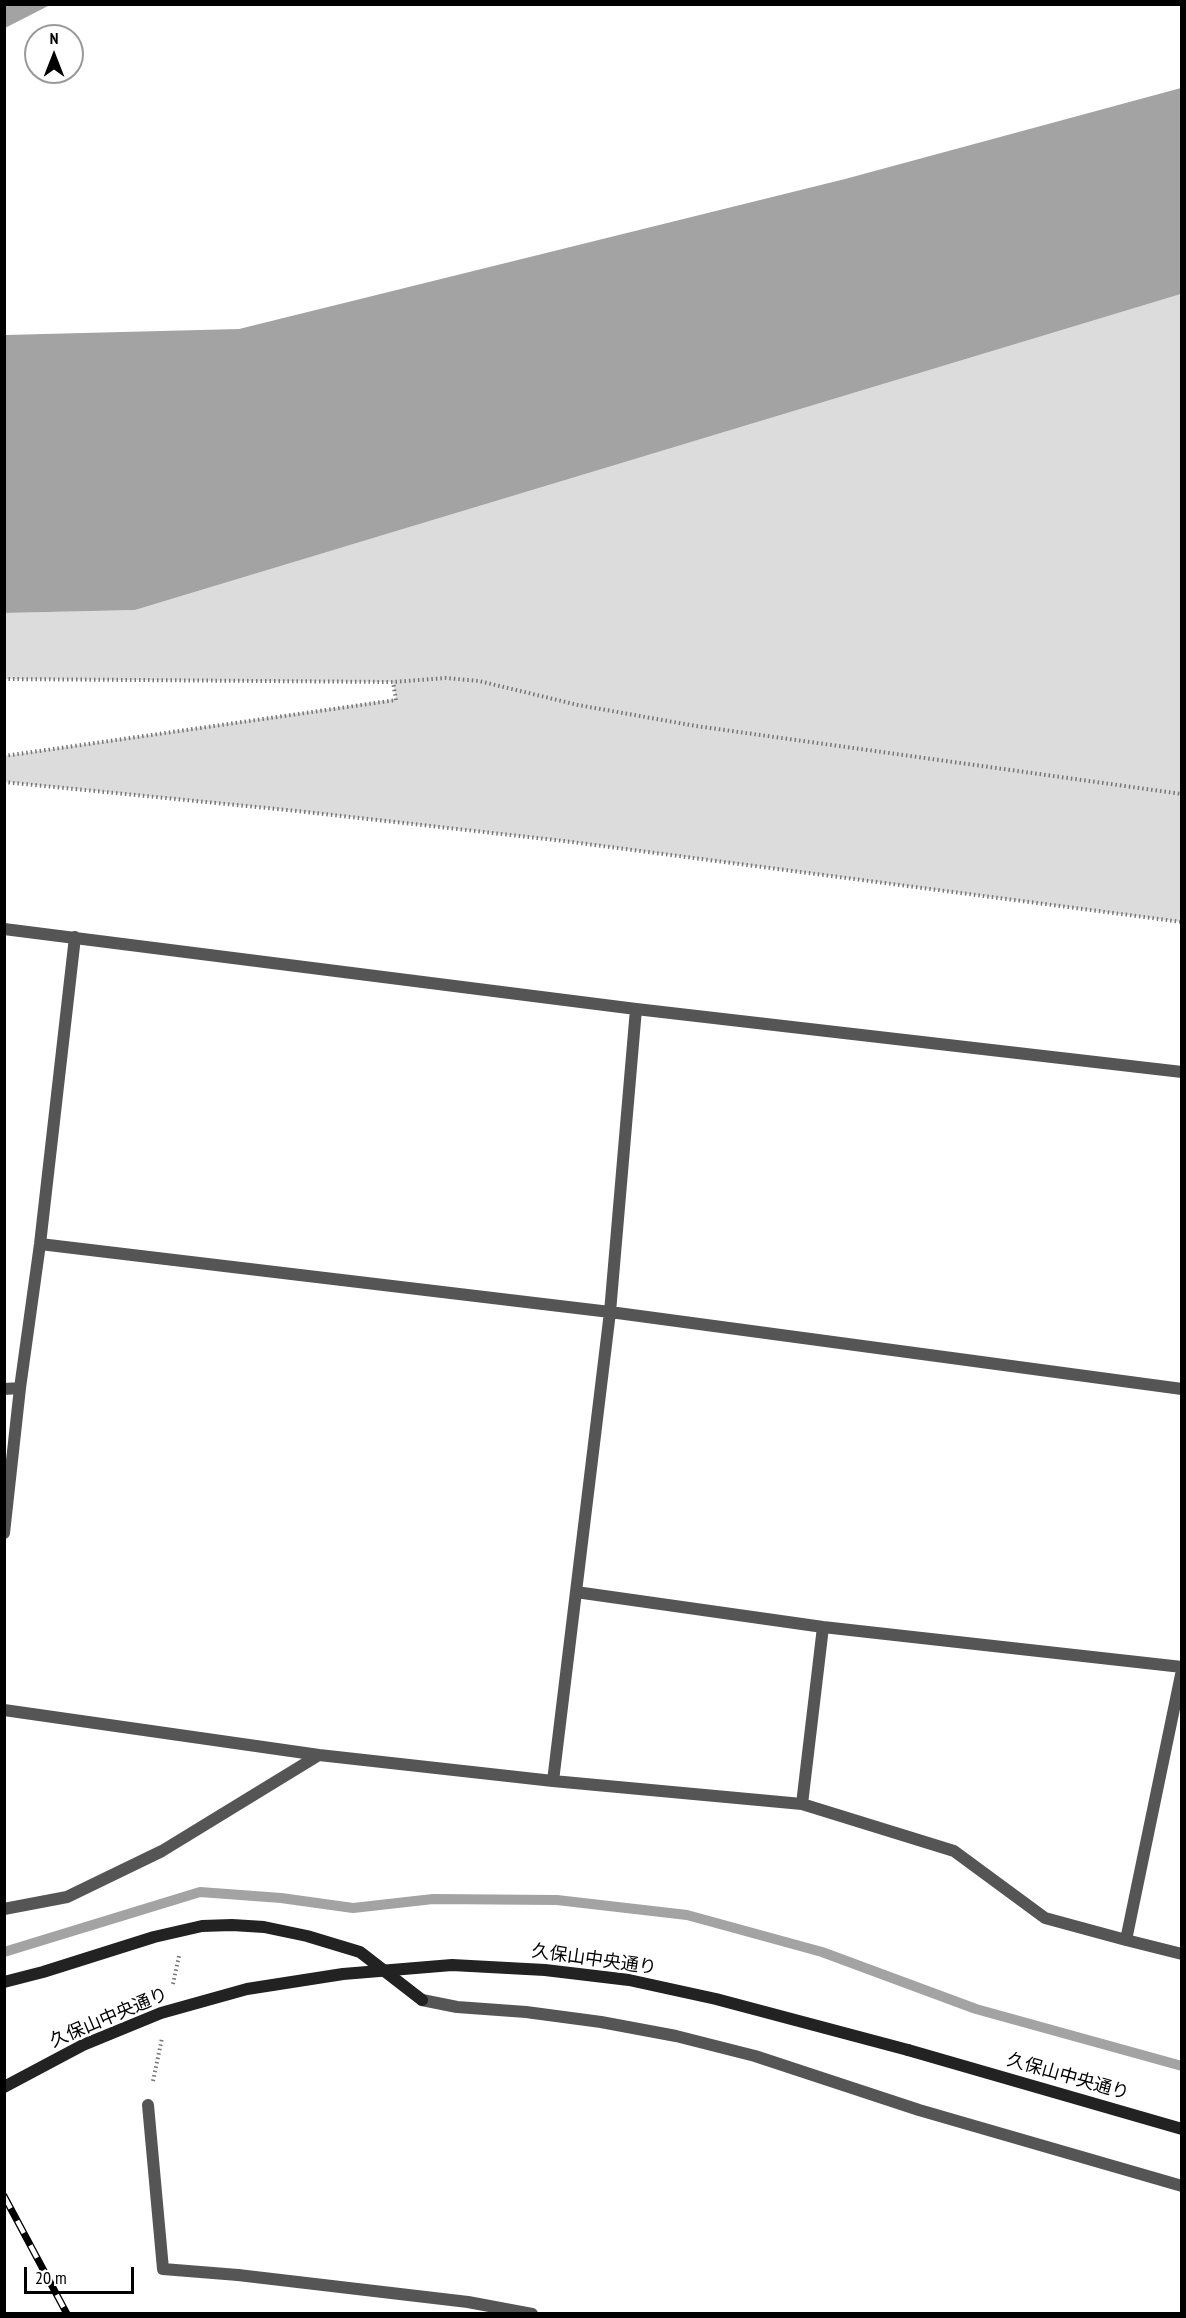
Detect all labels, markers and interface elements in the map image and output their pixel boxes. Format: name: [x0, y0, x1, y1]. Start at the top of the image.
north arrow: [24, 24, 84, 84]
text: N: [50, 28, 58, 48]
street label: 久保山中央通り: [530, 1941, 658, 1979]
street label: 久保山中央通り: [47, 1983, 171, 2053]
street label: 久保山中央通り: [1004, 2049, 1132, 2105]
scale bar: [27, 2255, 136, 2293]
text: 20 m: [35, 2266, 67, 2289]

